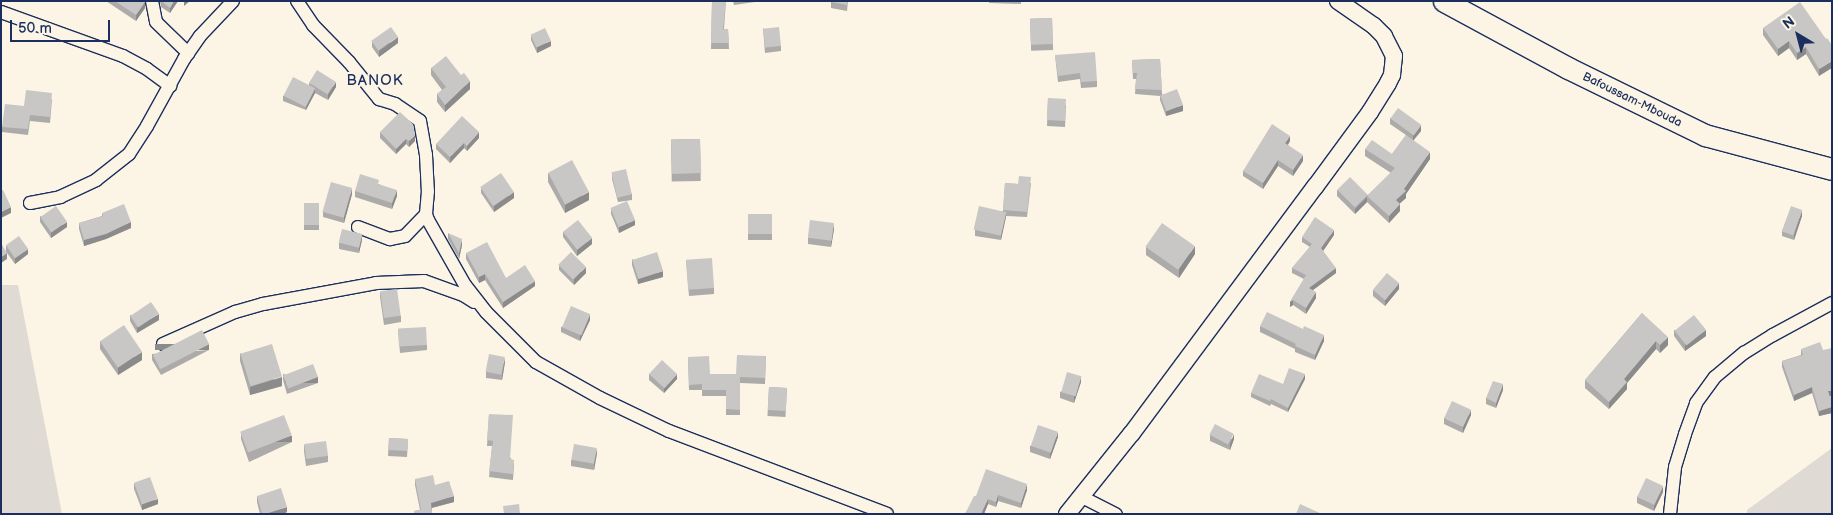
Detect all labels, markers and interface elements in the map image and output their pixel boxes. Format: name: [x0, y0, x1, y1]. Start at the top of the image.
scale bar: [12, 10, 112, 42]
north arrow: [1773, 10, 1823, 60]
text: N: [1779, 13, 1798, 33]
text: 50 m: [18, 19, 52, 38]
street label: Bafoussam-Mbouda: [1580, 70, 1684, 130]
district label: BANOK: [346, 72, 404, 90]

